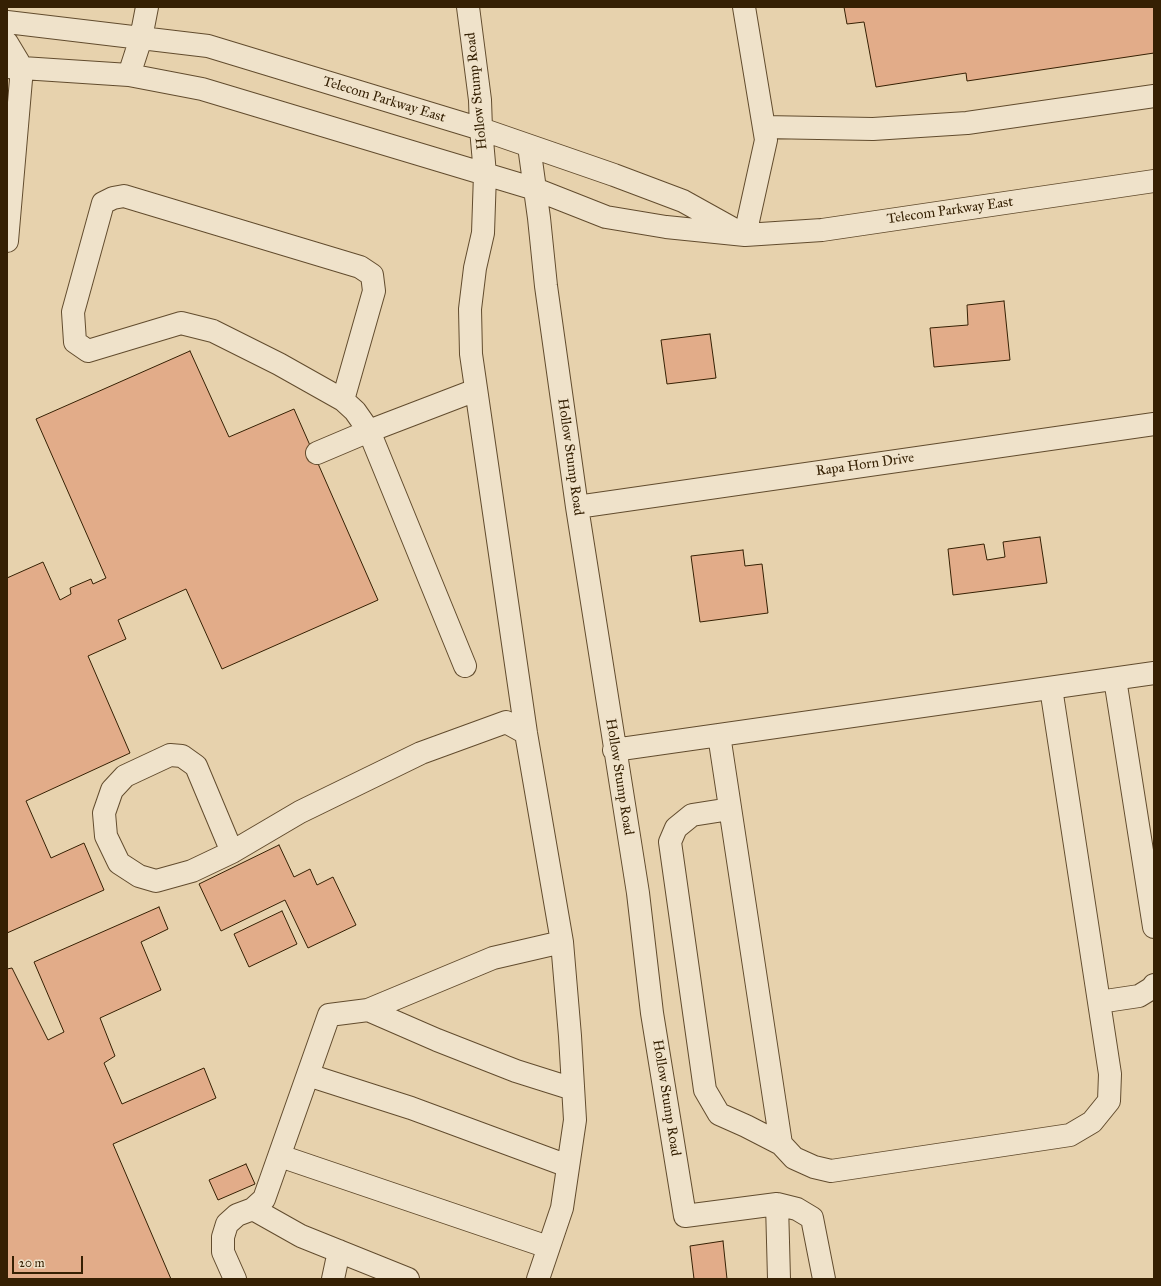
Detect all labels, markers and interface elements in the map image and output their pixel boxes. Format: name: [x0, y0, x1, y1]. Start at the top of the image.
street label: Hollow Stump Road: [462, 31, 492, 151]
street label: Telecom Parkway East: [321, 73, 447, 127]
street label: Telecom Parkway East: [886, 194, 1014, 228]
street label: Hollow Stump Road: [553, 397, 587, 517]
street label: Rapa Horn Drive: [815, 450, 915, 480]
street label: Hollow Stump Road: [601, 717, 637, 837]
street label: Hollow Stump Road: [648, 1038, 684, 1158]
scale bar: [14, 1248, 85, 1274]
text: 20 m: [19, 1256, 45, 1270]

